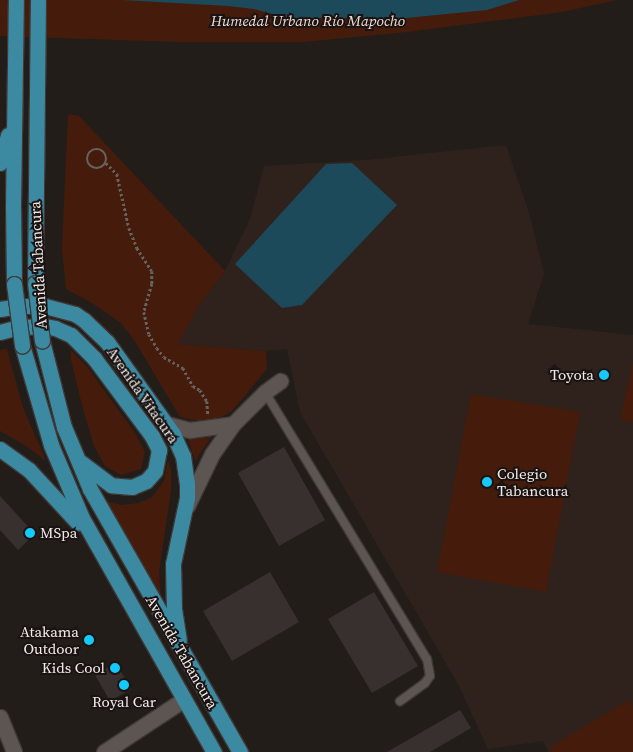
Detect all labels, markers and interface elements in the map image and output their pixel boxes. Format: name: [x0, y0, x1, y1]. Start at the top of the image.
park label: Humedal Urbano Río Mapocho: [211, 12, 405, 30]
street label: Avenida Tabancura: [26, 200, 50, 330]
street label: Avenida Vitacura: [103, 343, 183, 447]
place label: Toyota: [550, 366, 594, 384]
marker: Toyota: [598, 369, 610, 381]
place label: Colegio Tabancura: [497, 464, 568, 499]
marker: Colegio Tabancura: [481, 476, 493, 488]
place label: MSpa: [40, 524, 77, 542]
marker: MSpa: [24, 527, 36, 539]
street label: Avenida Tabancura: [142, 592, 222, 712]
place label: Atakama Outdoor: [20, 622, 79, 657]
marker: Atakama Outdoor: [83, 634, 95, 646]
place label: Kids Cool: [42, 659, 105, 677]
marker: Kids Cool: [109, 662, 121, 674]
marker: Royal Car: [118, 679, 130, 691]
place label: Royal Car: [92, 693, 156, 711]

